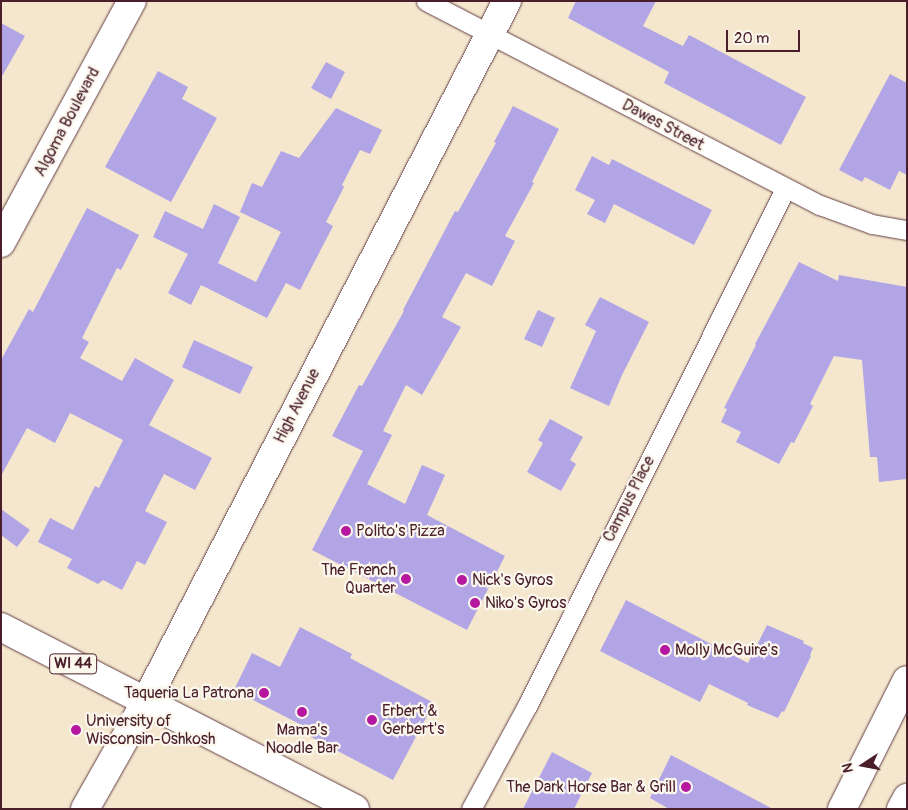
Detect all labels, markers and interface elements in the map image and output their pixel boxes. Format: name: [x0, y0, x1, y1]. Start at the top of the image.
scale bar: [728, 20, 802, 52]
text: 20 m: [734, 29, 769, 48]
street label: Algoma Boulevard: [30, 64, 104, 180]
street label: Dawes Street: [619, 95, 707, 155]
street label: High Avenue: [270, 365, 324, 447]
street label: Campus Place: [599, 453, 659, 545]
place label: Polito's Pizza: [356, 521, 445, 541]
marker: Polito's Pizza: [340, 525, 352, 537]
place label: The French Quarter: [321, 560, 396, 598]
place label: Nick's Gyros: [472, 570, 553, 590]
marker: The French Quarter: [400, 573, 412, 585]
marker: Nick's Gyros: [456, 574, 468, 586]
place label: Niko's Gyros: [485, 593, 566, 613]
marker: Niko's Gyros: [469, 597, 481, 609]
place label: Molly McGuire's: [675, 640, 778, 660]
marker: Molly McGuire's: [659, 644, 671, 656]
road number: WI 44: [48, 652, 98, 676]
place label: Taqueria La Patrona: [124, 683, 254, 703]
marker: Taqueria La Patrona: [258, 687, 270, 699]
place label: Erbert & Gerbert's: [382, 701, 444, 739]
marker: Mama's Noodle Bar: [296, 706, 308, 718]
place label: University of Wisconsin-Oshkosh: [86, 711, 215, 749]
marker: Erbert & Gerbert's: [366, 714, 378, 726]
place label: Mama's Noodle Bar: [265, 720, 339, 758]
marker: University of Wisconsin-Oshkosh: [70, 724, 82, 736]
north arrow: [838, 740, 888, 790]
text: N: [839, 762, 857, 774]
place label: The Dark Horse Bar & Grill: [506, 777, 676, 797]
marker: The Dark Horse Bar & Grill: [680, 781, 692, 793]

